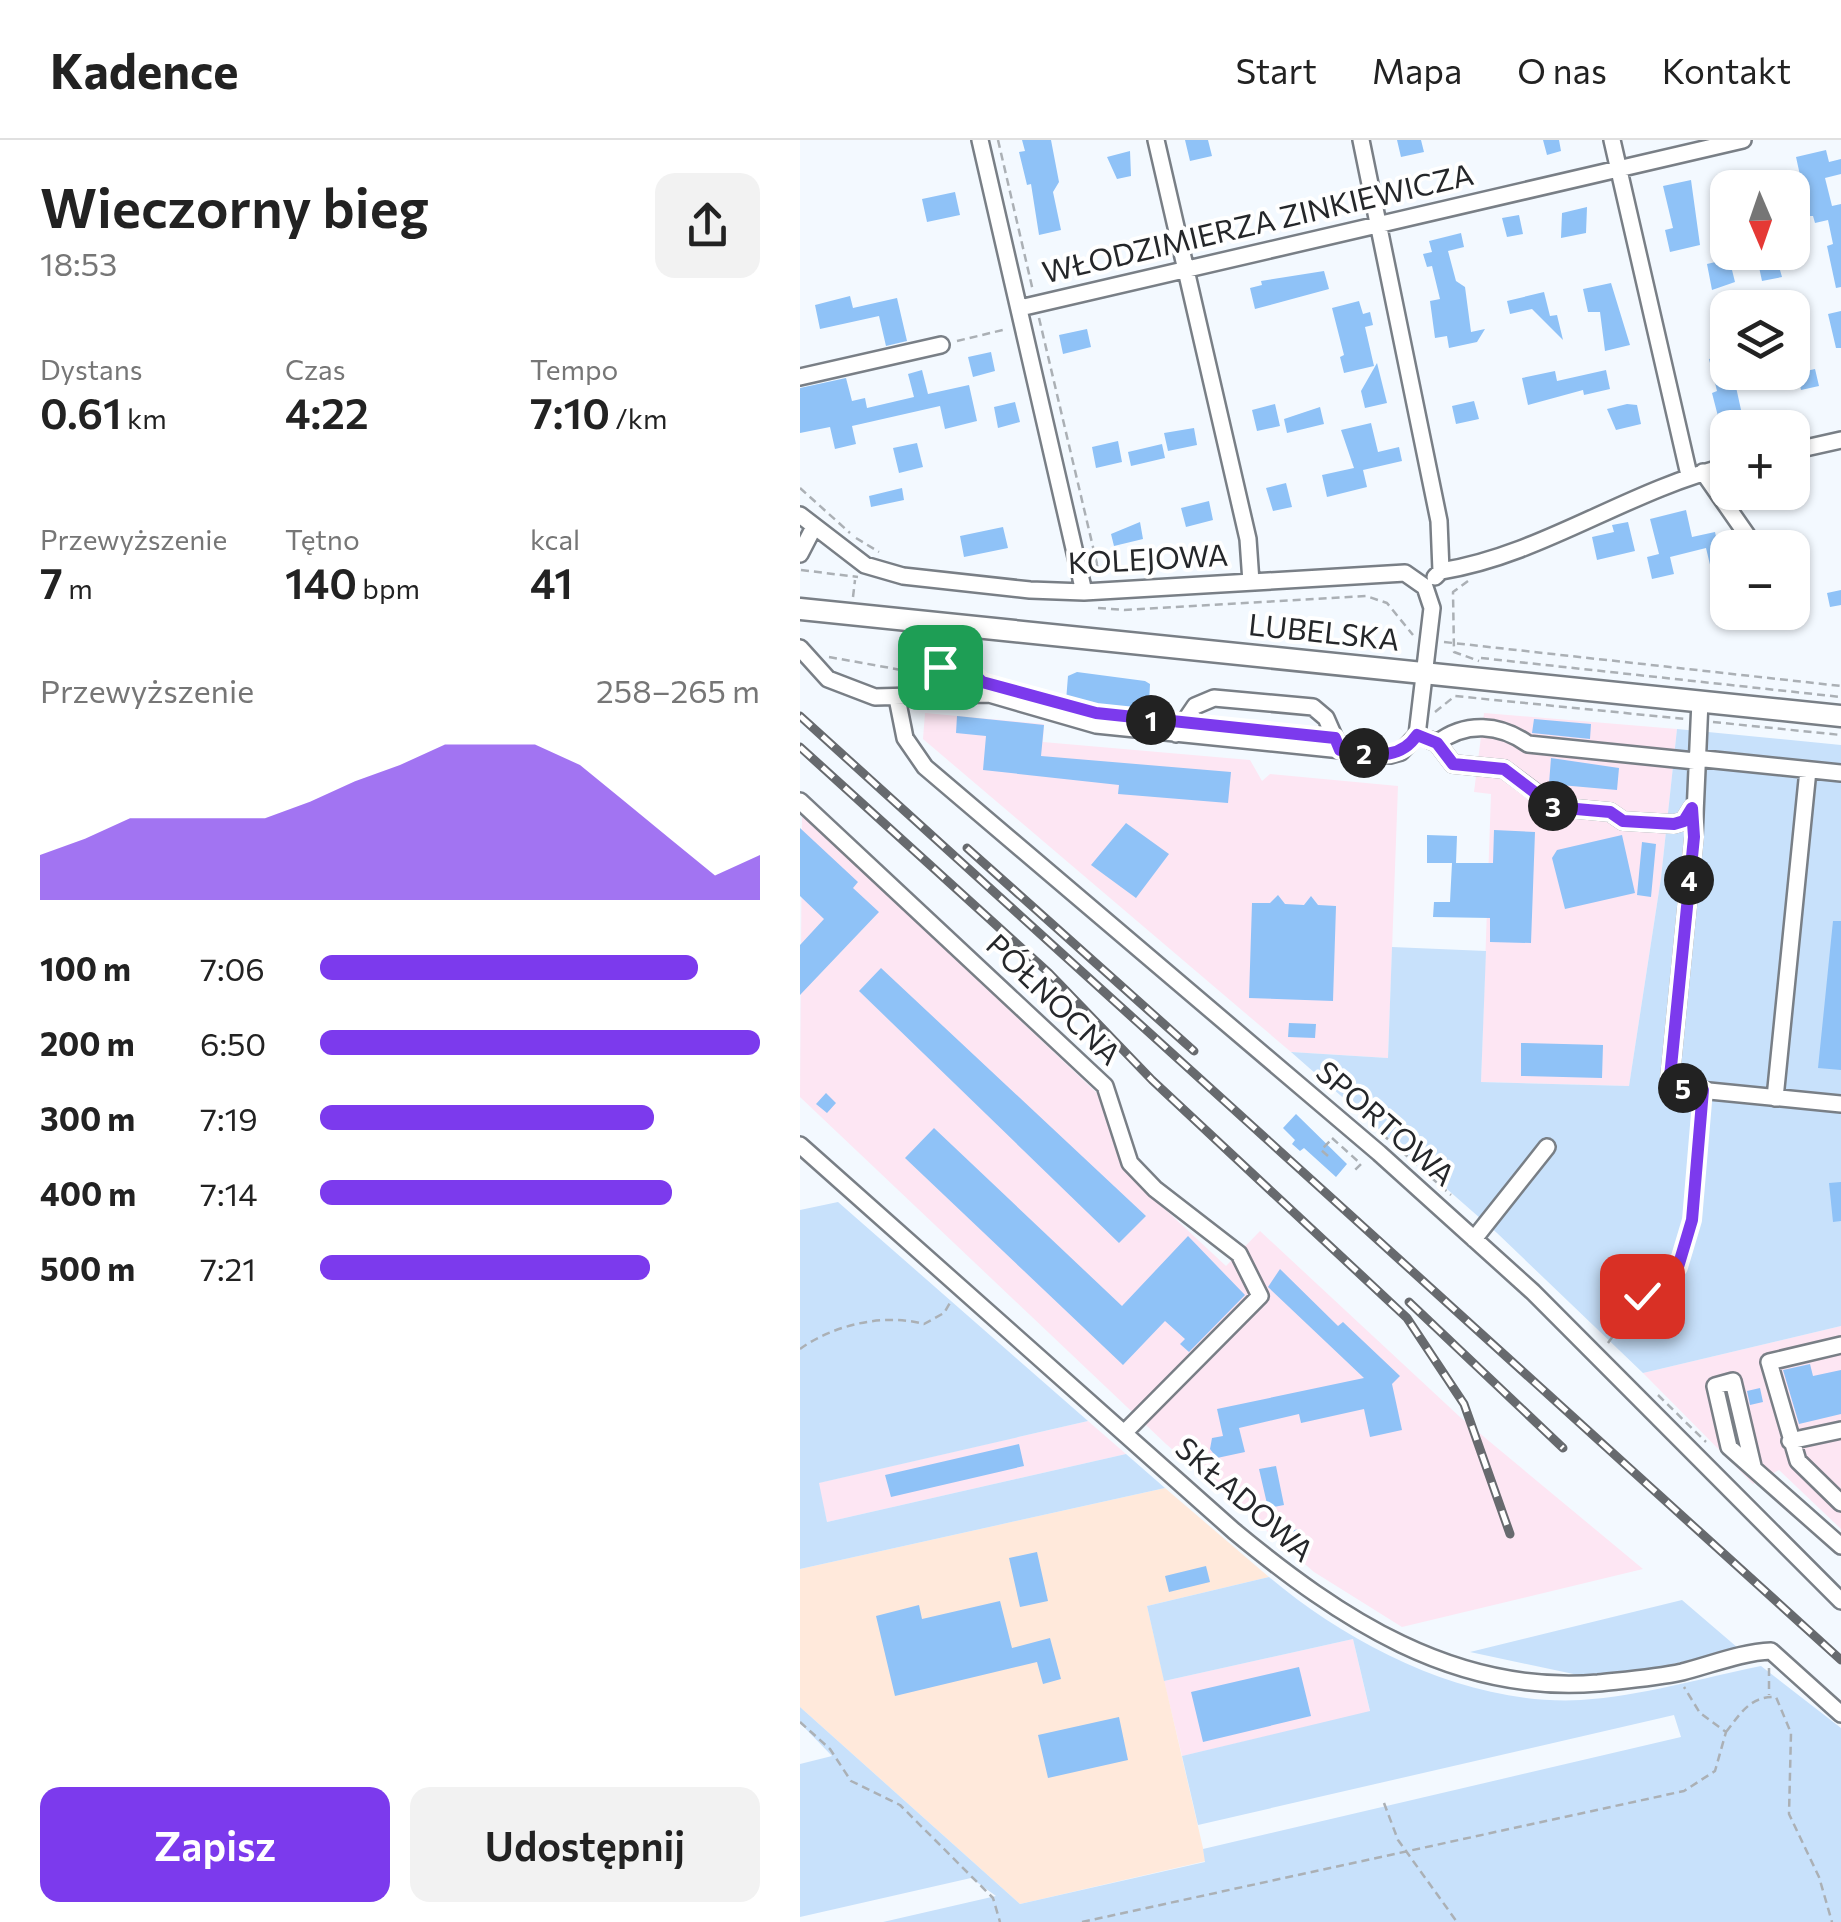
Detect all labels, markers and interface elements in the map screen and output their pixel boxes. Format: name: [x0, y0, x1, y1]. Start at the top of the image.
text: Kadence: [50, 40, 238, 99]
text: Start: [1236, 48, 1317, 91]
text: Mapa: [1372, 48, 1462, 91]
text: O nas: [1517, 48, 1607, 91]
text: Kontakt: [1662, 48, 1791, 91]
street label: WŁODZIMIERZA ZINKIEWICZA: [1038, 154, 1477, 289]
north arrow: [1710, 170, 1810, 270]
map controls: [1710, 170, 1810, 630]
text: Wieczorny bieg: [40, 172, 429, 239]
button: share: [655, 173, 760, 278]
text: 18:53: [40, 243, 117, 283]
button: layers: [1710, 290, 1810, 390]
text: Dystans: [40, 352, 143, 386]
text: Czas: [285, 352, 345, 386]
text: Tempo: [530, 352, 618, 386]
text: 0.61: [40, 386, 122, 438]
text: 4:22: [285, 386, 369, 438]
text: 7:10: [530, 386, 610, 438]
text: km: [122, 401, 167, 435]
text: /km: [610, 401, 667, 435]
button: +: [1710, 410, 1810, 510]
text: Przewyższenie: [40, 522, 227, 556]
text: Tętno: [285, 522, 360, 556]
text: kcal: [530, 522, 580, 556]
button: −: [1710, 530, 1810, 630]
street label: KOLEJOWA: [1067, 535, 1229, 580]
text: 7: [40, 556, 63, 608]
text: 140: [285, 556, 357, 608]
text: 41: [530, 556, 573, 608]
text: m: [63, 571, 93, 605]
text: bpm: [357, 571, 420, 605]
street label: LUBELSKA: [1247, 604, 1402, 657]
pin: [898, 625, 983, 710]
icon: arrive: [913, 640, 968, 695]
text: Przewyższenie: [40, 670, 254, 710]
text: 258–265 m: [596, 670, 760, 710]
pin: 1: [1126, 695, 1176, 745]
text: 1: [1145, 703, 1157, 737]
pin: 2: [1339, 728, 1389, 778]
text: 2: [1356, 736, 1372, 770]
pin: 3: [1528, 781, 1578, 831]
text: 3: [1545, 789, 1561, 823]
pin: 4: [1664, 855, 1714, 905]
text: 4: [1680, 863, 1698, 897]
street label: PÓŁNOCNA: [980, 925, 1130, 1071]
text: 100 m: [40, 948, 131, 988]
text: 7:06: [200, 948, 265, 988]
text: 200 m: [40, 1023, 135, 1063]
text: 6:50: [200, 1023, 266, 1063]
street label: SPORTOWA: [1310, 1052, 1464, 1192]
pin: 5: [1658, 1063, 1708, 1113]
text: 5: [1675, 1071, 1691, 1105]
text: 300 m: [40, 1098, 135, 1138]
text: 7:19: [200, 1098, 258, 1138]
text: 400 m: [40, 1173, 136, 1213]
text: 7:14: [200, 1173, 257, 1213]
text: 500 m: [40, 1248, 135, 1288]
text: 7:21: [200, 1248, 256, 1288]
pin: [1600, 1254, 1685, 1339]
icon: check: [1615, 1269, 1670, 1324]
street label: SKŁADOWA: [1169, 1428, 1322, 1568]
button: Zapisz: [40, 1787, 390, 1902]
button: Udostępnij: [410, 1787, 760, 1902]

